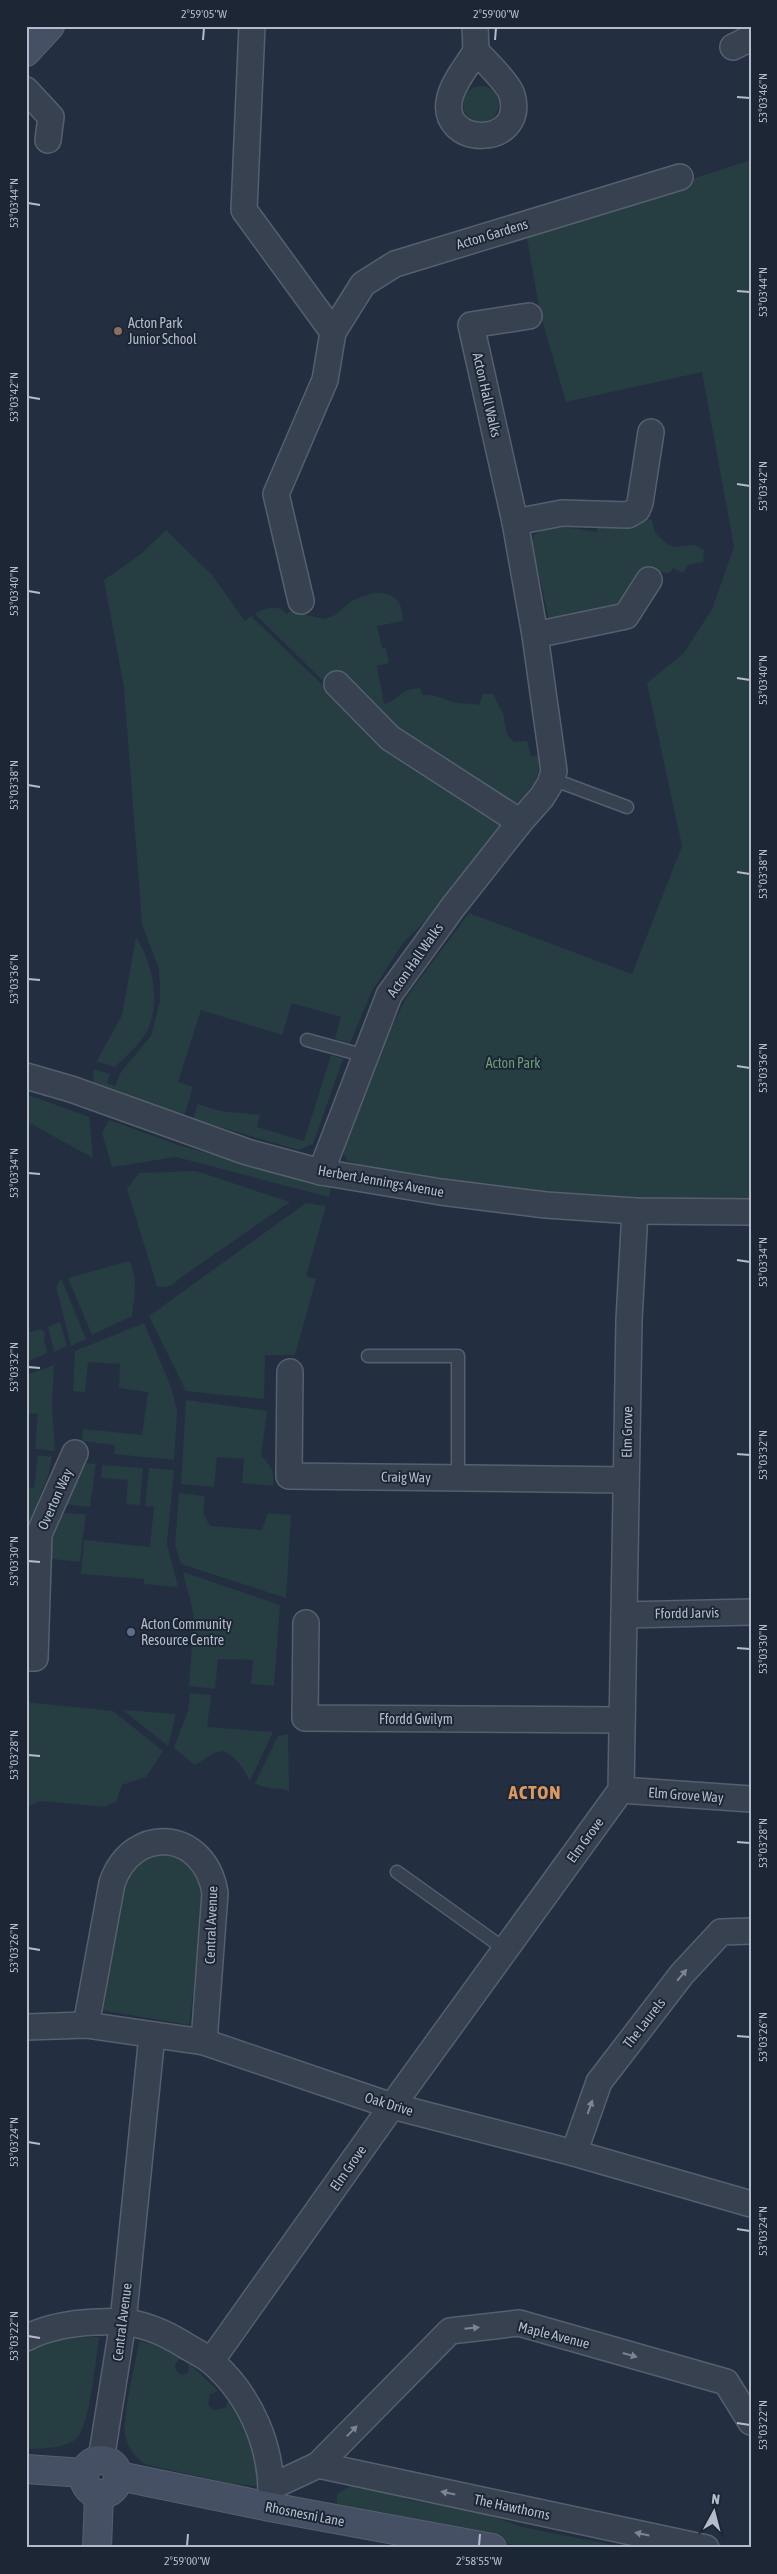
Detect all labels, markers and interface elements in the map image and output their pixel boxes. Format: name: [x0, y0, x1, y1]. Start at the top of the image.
text: 2°59'05"W: [181, 7, 227, 21]
text: 2°59'00"W: [473, 7, 519, 21]
text: 53°03'46"N: [756, 73, 770, 123]
text: 53°03'44"N: [7, 178, 21, 228]
street label: Acton Gardens: [454, 216, 530, 252]
text: 53°03'44"N: [756, 267, 770, 317]
place label: Acton Park Junior School: [128, 315, 197, 347]
marker: Acton Park Junior School: [112, 325, 124, 337]
street label: Acton Hall Walks: [470, 351, 505, 439]
text: 53°03'42"N: [7, 372, 21, 422]
text: 53°03'42"N: [756, 461, 770, 511]
text: 53°03'40"N: [7, 566, 21, 616]
text: 53°03'40"N: [756, 655, 770, 705]
text: 53°03'38"N: [7, 760, 21, 810]
text: 53°03'38"N: [756, 849, 770, 899]
street label: Acton Hall Walks: [384, 920, 446, 1000]
text: 53°03'36"N: [7, 954, 21, 1004]
text: 53°03'36"N: [756, 1043, 770, 1093]
park label: Acton Park: [486, 1055, 540, 1071]
text: 53°03'34"N: [7, 1148, 21, 1198]
street label: Herbert Jennings Avenue: [317, 1162, 445, 1200]
text: 53°03'34"N: [756, 1237, 770, 1287]
text: 53°03'32"N: [7, 1342, 21, 1392]
street label: Elm Grove: [619, 1406, 635, 1458]
text: 53°03'32"N: [756, 1430, 770, 1480]
street label: Overton Way: [34, 1466, 76, 1532]
street label: Craig Way: [381, 1469, 431, 1485]
text: 53°03'30"N: [7, 1536, 21, 1586]
street label: Ffordd Jarvis: [655, 1604, 719, 1622]
place label: Acton Community Resource Centre: [141, 1616, 232, 1648]
text: 53°03'30"N: [756, 1624, 770, 1674]
marker: Acton Community Resource Centre: [125, 1626, 137, 1638]
street label: Ffordd Gwilym: [379, 1711, 453, 1727]
text: 53°03'28"N: [7, 1730, 21, 1780]
district label: ACTON: [507, 1781, 562, 1803]
street label: Elm Grove Way: [648, 1784, 724, 1806]
street label: Elm Grove: [563, 1814, 607, 1866]
text: 53°03'28"N: [756, 1818, 770, 1868]
street label: Central Avenue: [202, 1886, 220, 1964]
text: 53°03'26"N: [7, 1923, 21, 1973]
one-way arrow: [676, 1969, 688, 1981]
street label: The Laurels: [620, 1995, 668, 2051]
text: 53°03'26"N: [756, 2012, 770, 2062]
street label: Oak Drive: [363, 2089, 415, 2119]
one-way arrow: [586, 2099, 594, 2114]
text: 53°03'24"N: [7, 2117, 21, 2167]
street label: Elm Grove: [327, 2142, 369, 2194]
text: 53°03'24"N: [756, 2206, 770, 2256]
street label: Central Avenue: [109, 2282, 135, 2362]
text: 53°03'22"N: [7, 2311, 21, 2361]
street label: Maple Avenue: [517, 2318, 591, 2352]
one-way arrow: [465, 2324, 481, 2332]
one-way arrow: [623, 2351, 638, 2359]
text: 53°03'22"N: [756, 2400, 770, 2450]
one-way arrow: [346, 2425, 358, 2437]
north arrow: [690, 2486, 740, 2536]
one-way arrow: [441, 2489, 456, 2497]
street label: The Hawthorns: [473, 2491, 551, 2523]
text: N: [711, 2491, 721, 2508]
street label: Rhosnesni Lane: [264, 2498, 346, 2530]
one-way arrow: [634, 2530, 649, 2538]
text: 2°59'00"W: [164, 2554, 210, 2568]
text: 2°58'55"W: [456, 2554, 502, 2568]

